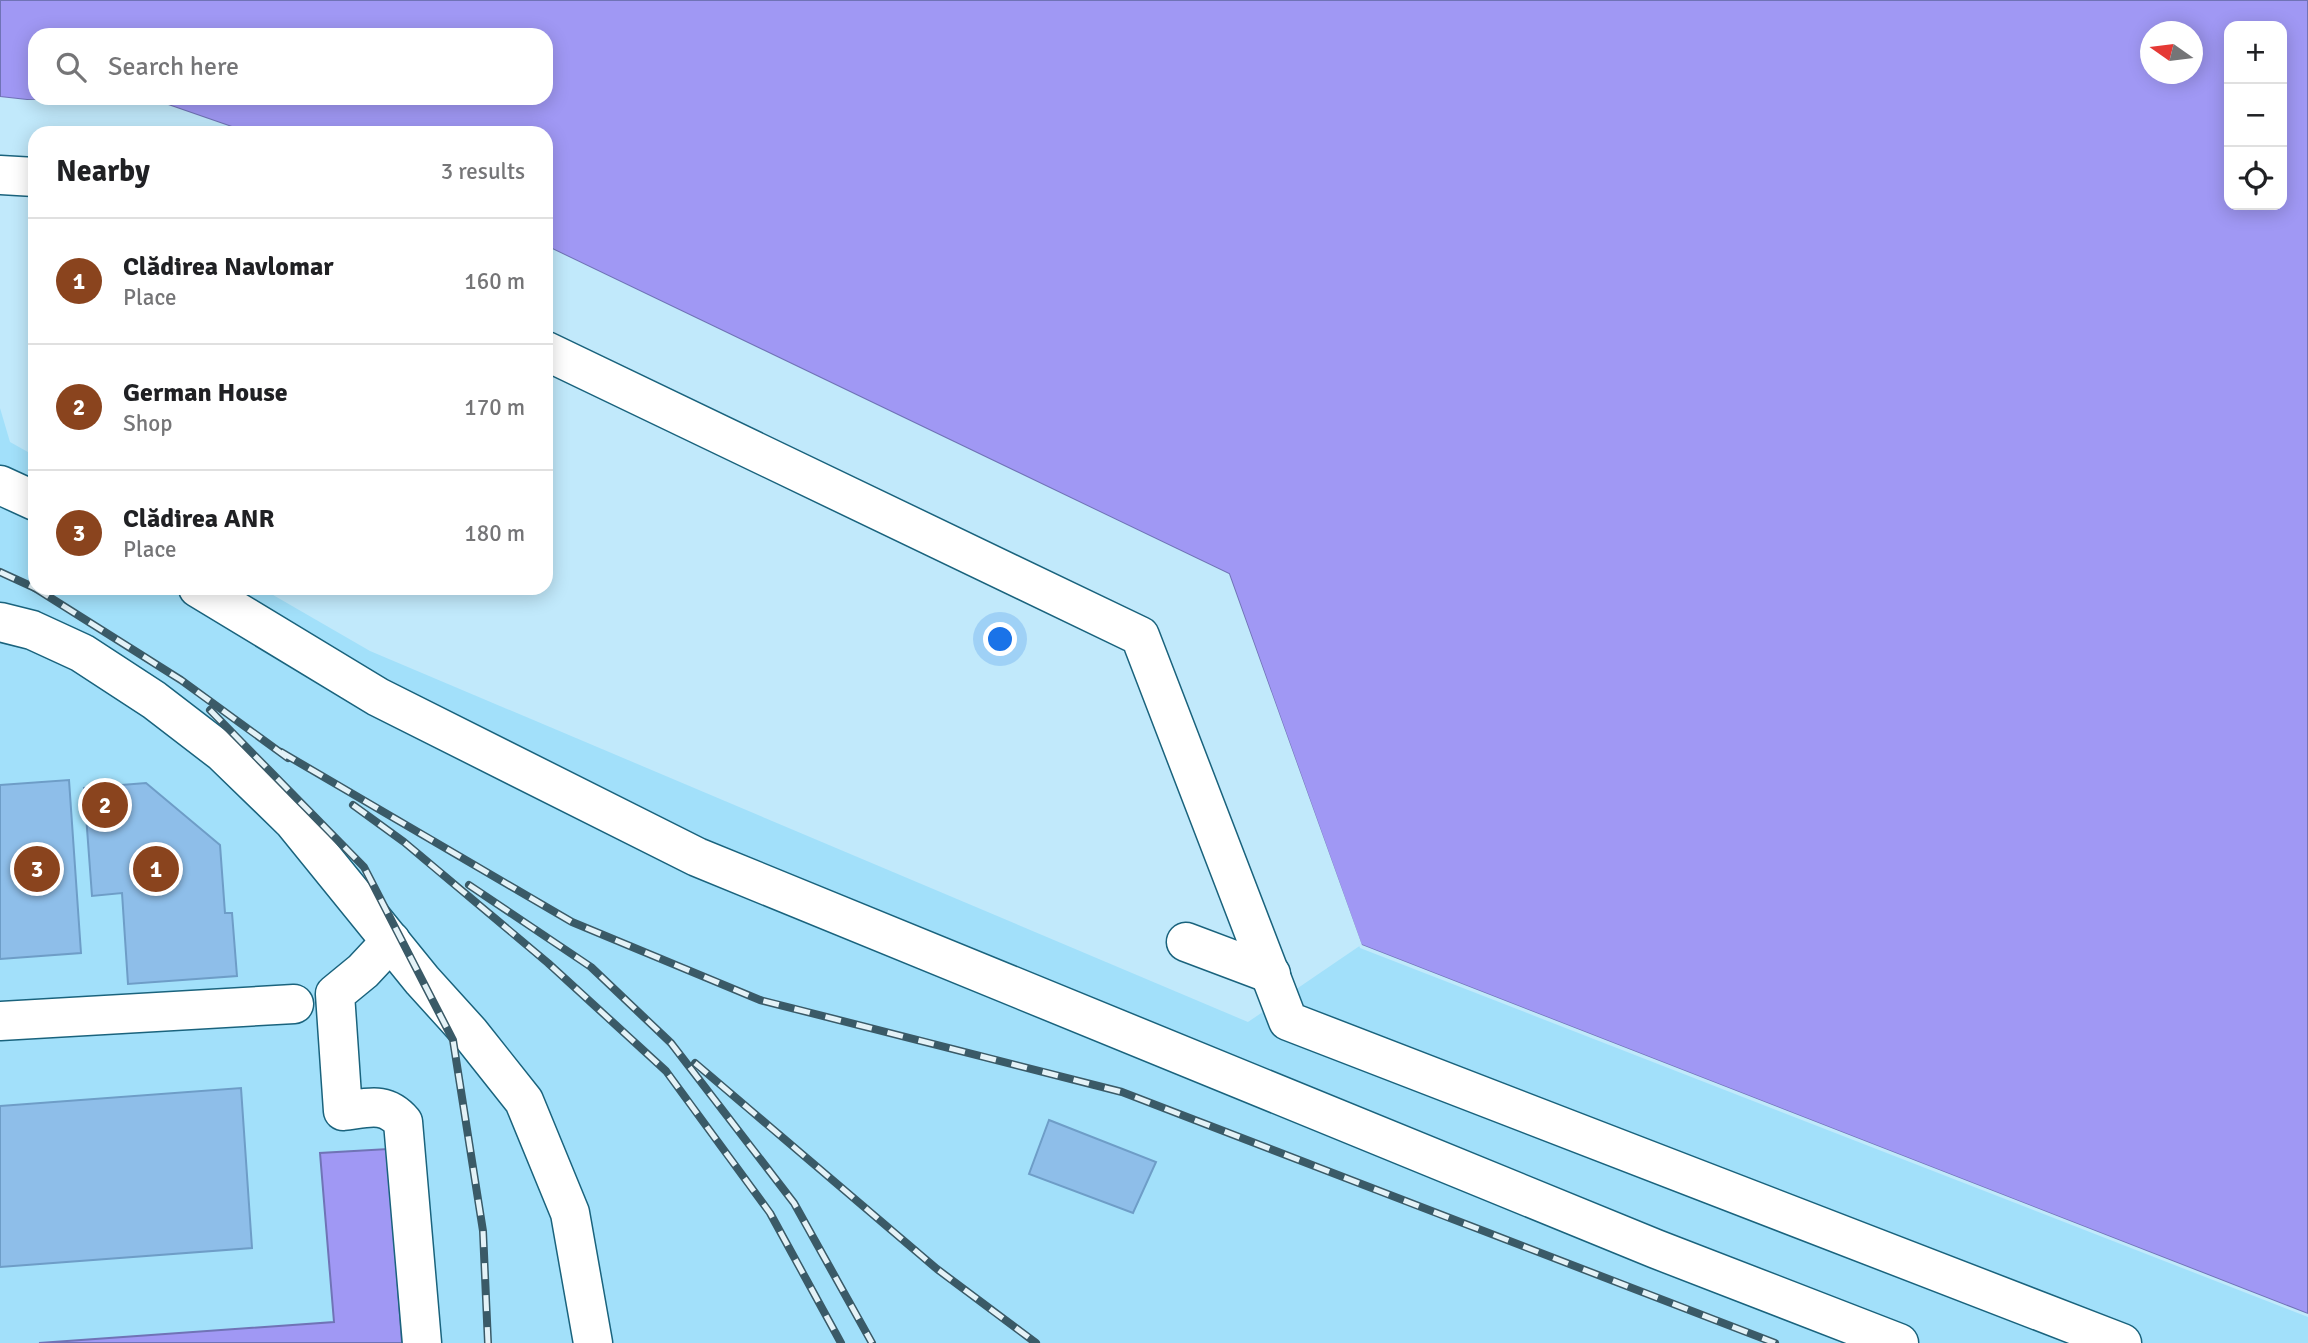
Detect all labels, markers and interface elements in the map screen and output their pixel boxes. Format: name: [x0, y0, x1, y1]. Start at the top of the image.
north arrow: [2140, 21, 2203, 84]
map controls: [2224, 21, 2287, 210]
button: +: [2224, 21, 2287, 84]
search box: [28, 28, 553, 105]
icon: search: [52, 48, 90, 86]
text: Search here: [108, 51, 239, 83]
button: −: [2224, 84, 2287, 147]
button: locate: [2224, 147, 2287, 210]
text: Nearby: [56, 153, 150, 190]
text: 3 results: [441, 157, 525, 186]
text: Clădirea Navlomar: [123, 251, 334, 283]
text: 1: [73, 267, 85, 296]
text: 160 m: [464, 267, 525, 296]
text: Place: [123, 283, 177, 312]
text: German House: [123, 377, 288, 409]
text: 2: [73, 393, 85, 422]
text: 170 m: [464, 393, 525, 422]
text: Shop: [123, 409, 172, 438]
text: Clădirea ANR: [123, 503, 275, 535]
text: 3: [73, 519, 85, 548]
text: 180 m: [464, 519, 525, 548]
text: Place: [123, 535, 177, 564]
your location: [983, 622, 1017, 656]
pin: 2: [82, 779, 128, 831]
pin: 3: [14, 843, 60, 895]
pin: 1: [133, 843, 179, 895]

